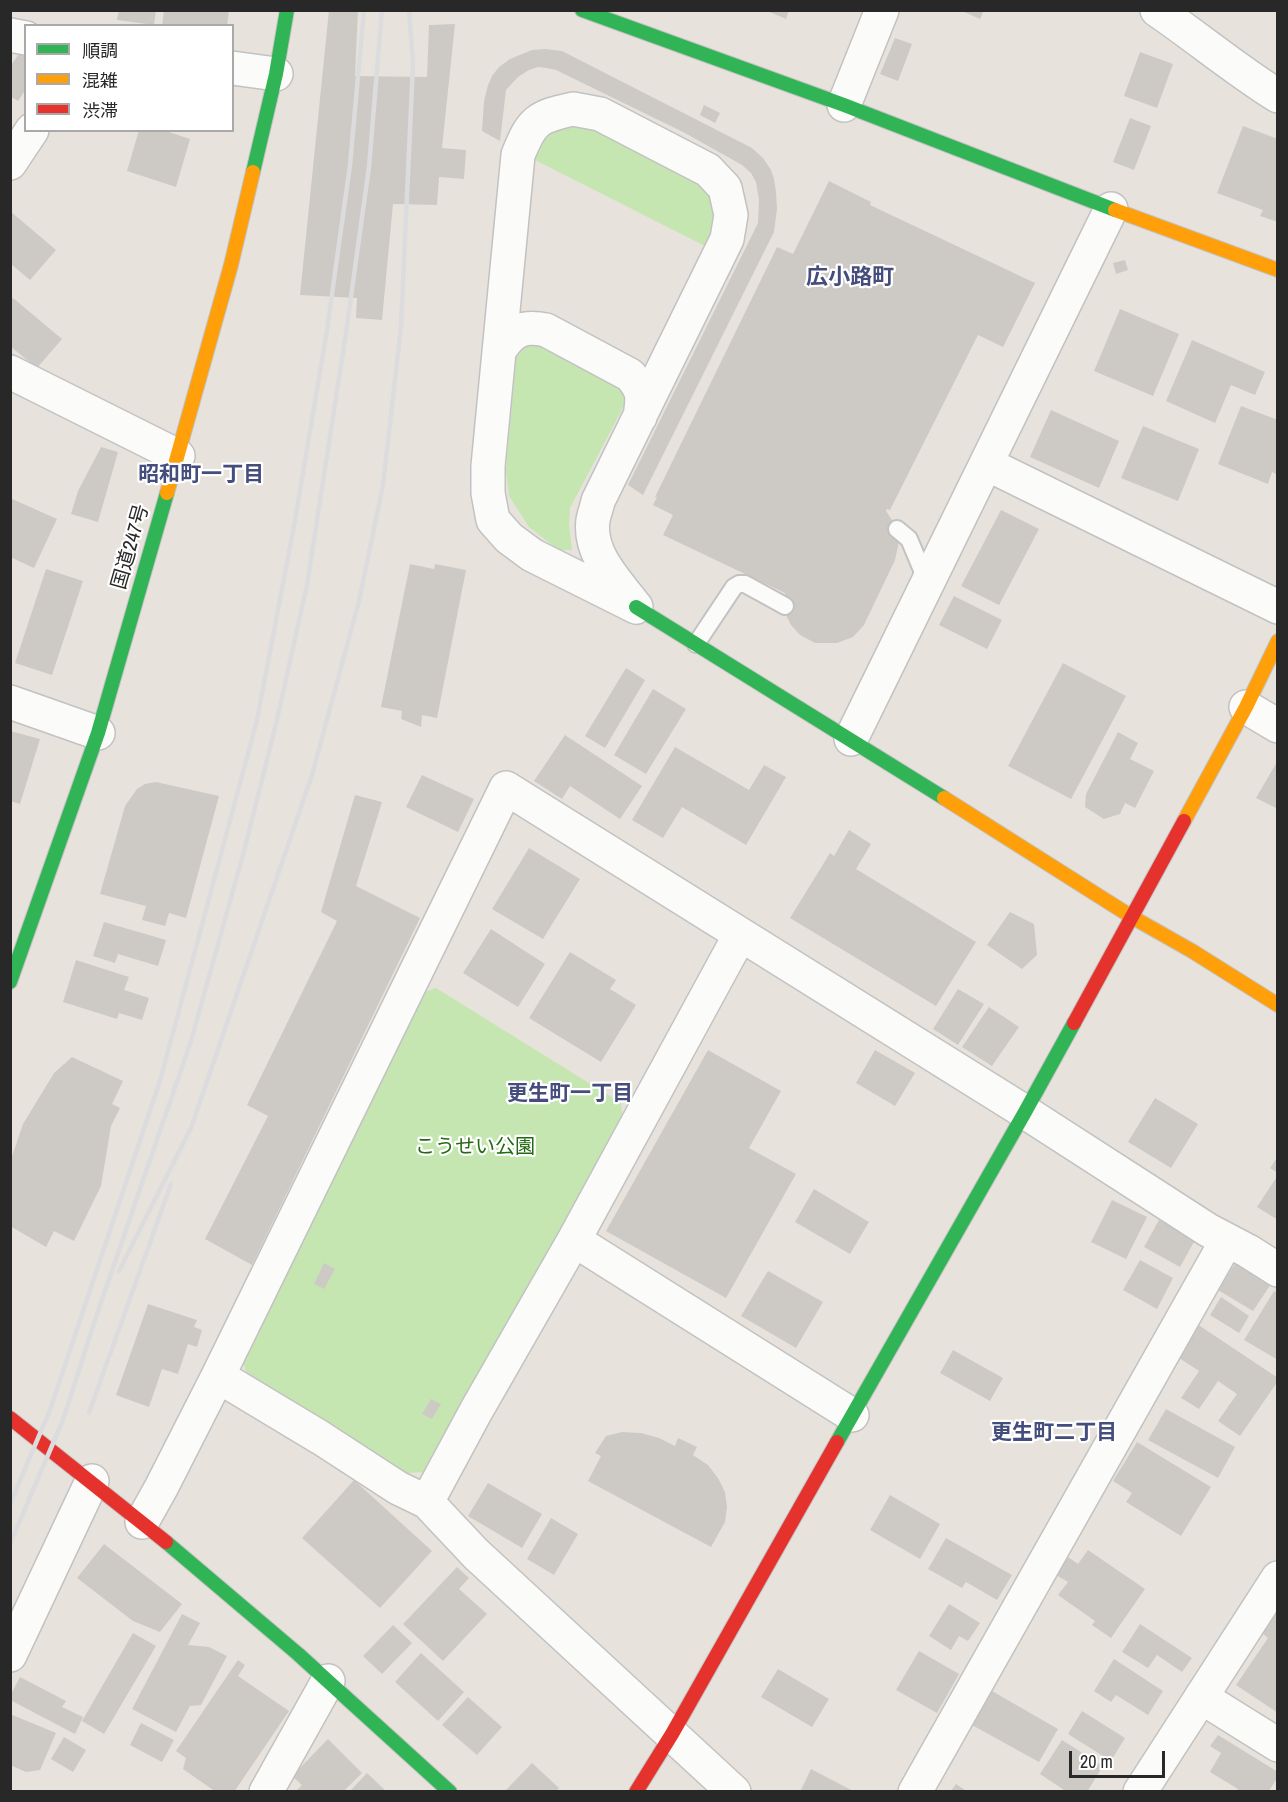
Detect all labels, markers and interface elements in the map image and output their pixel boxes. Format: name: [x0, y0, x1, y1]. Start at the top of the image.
legend: [24, 24, 234, 132]
text: 順調: [82, 38, 118, 63]
text: 混雑: [82, 68, 118, 93]
text: 渋滞: [82, 98, 118, 123]
district label: 広小路町: [806, 265, 894, 291]
district label: 昭和町一丁目: [138, 462, 264, 488]
street label: 国道247号: [107, 502, 155, 592]
district label: 更生町一丁目: [507, 1081, 633, 1107]
park label: こうせい公園: [415, 1136, 535, 1160]
district label: 更生町二丁目: [991, 1420, 1117, 1446]
scale bar: [1072, 1739, 1168, 1777]
text: 20 m: [1080, 1749, 1113, 1774]

